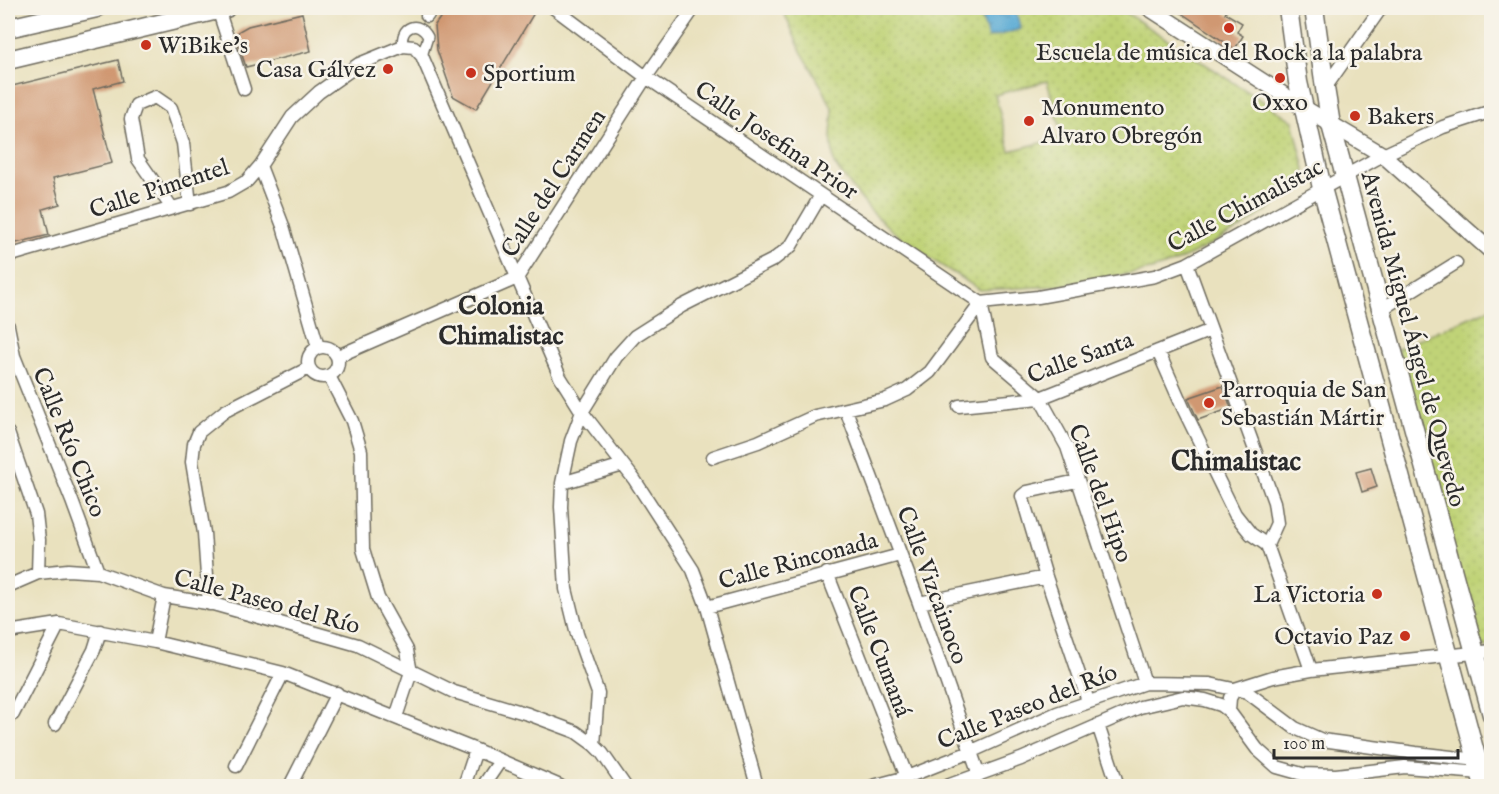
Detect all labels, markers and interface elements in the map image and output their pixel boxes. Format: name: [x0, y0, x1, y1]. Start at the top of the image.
marker: Escuela de música del Rock a la palabra: [1222, 21, 1236, 35]
place label: WiBike's: [158, 31, 248, 62]
marker: WiBike's: [139, 38, 153, 52]
place label: Escuela de música del Rock a la palabra: [1036, 38, 1423, 69]
place label: Casa Gálvez: [256, 55, 376, 86]
place label: Sportium: [483, 59, 576, 90]
marker: Casa Gálvez: [381, 62, 395, 76]
marker: Sportium: [464, 66, 478, 80]
marker: Oxxo: [1273, 71, 1287, 85]
street label: Calle Josefina Prior: [688, 75, 864, 208]
place label: Oxxo: [1252, 88, 1308, 119]
place label: Monumento Alvaro Obregón: [1040, 93, 1203, 152]
place label: Bakers: [1367, 102, 1434, 133]
street label: Calle del Carmen: [495, 103, 614, 264]
marker: Bakers: [1348, 109, 1362, 123]
marker: Monumento Alvaro Obregón: [1022, 114, 1036, 128]
street label: Calle Pimentel: [86, 152, 234, 227]
street label: Calle Chimalistac: [1162, 152, 1329, 260]
street label: Avenida Miguel Ángel de Quevedo: [1352, 167, 1472, 511]
district label: Colonia Chimalistac: [438, 290, 564, 353]
street label: Calle Santa: [1023, 325, 1138, 392]
street label: Calle Río Chico: [24, 363, 113, 522]
place label: Parroquia de San Sebastián Mártir: [1221, 375, 1387, 434]
marker: Parroquia de San Sebastián Mártir: [1202, 396, 1216, 410]
street label: Calle del Hipo: [1060, 420, 1139, 567]
district label: Chimalistac: [1171, 446, 1301, 480]
street label: Calle Vizcainoco: [889, 502, 975, 669]
street label: Calle Rinconada: [715, 525, 882, 598]
street label: Calle Paseo del Río: [170, 563, 363, 642]
place label: La Victoria: [1253, 580, 1366, 611]
street label: Calle Cumaná: [839, 581, 918, 722]
marker: La Victoria: [1370, 587, 1384, 601]
place label: Octavio Paz: [1274, 622, 1393, 653]
marker: Octavio Paz: [1398, 629, 1412, 643]
street label: Calle Paseo del Río: [933, 657, 1122, 758]
scale bar: [1274, 722, 1458, 760]
text: 100 m: [1283, 733, 1325, 756]

